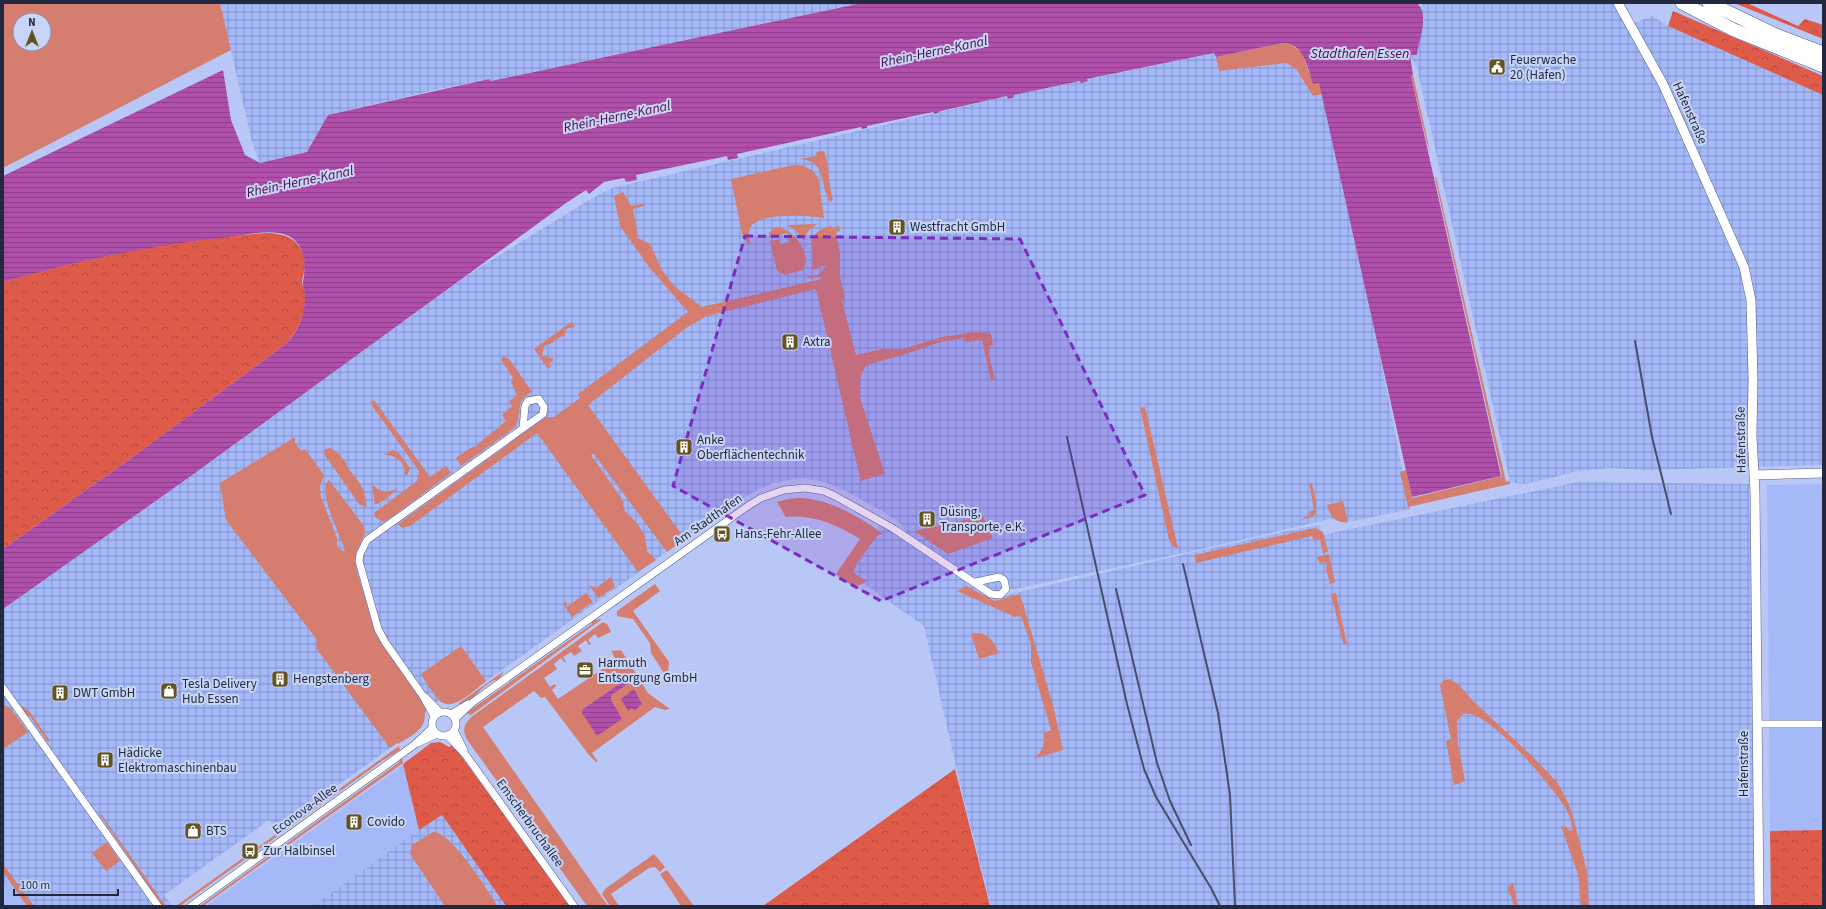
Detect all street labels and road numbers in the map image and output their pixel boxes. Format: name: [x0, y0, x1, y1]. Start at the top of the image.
street label: Hafenstraße: [1668, 79, 1712, 147]
street label: Hafenstraße: [1731, 407, 1751, 473]
street label: Am Stadthafen: [670, 490, 746, 550]
street label: Hafenstraße: [1735, 731, 1753, 797]
street label: Emscherbruchallee: [492, 775, 568, 871]
street label: Econova-Allee: [269, 779, 341, 839]

